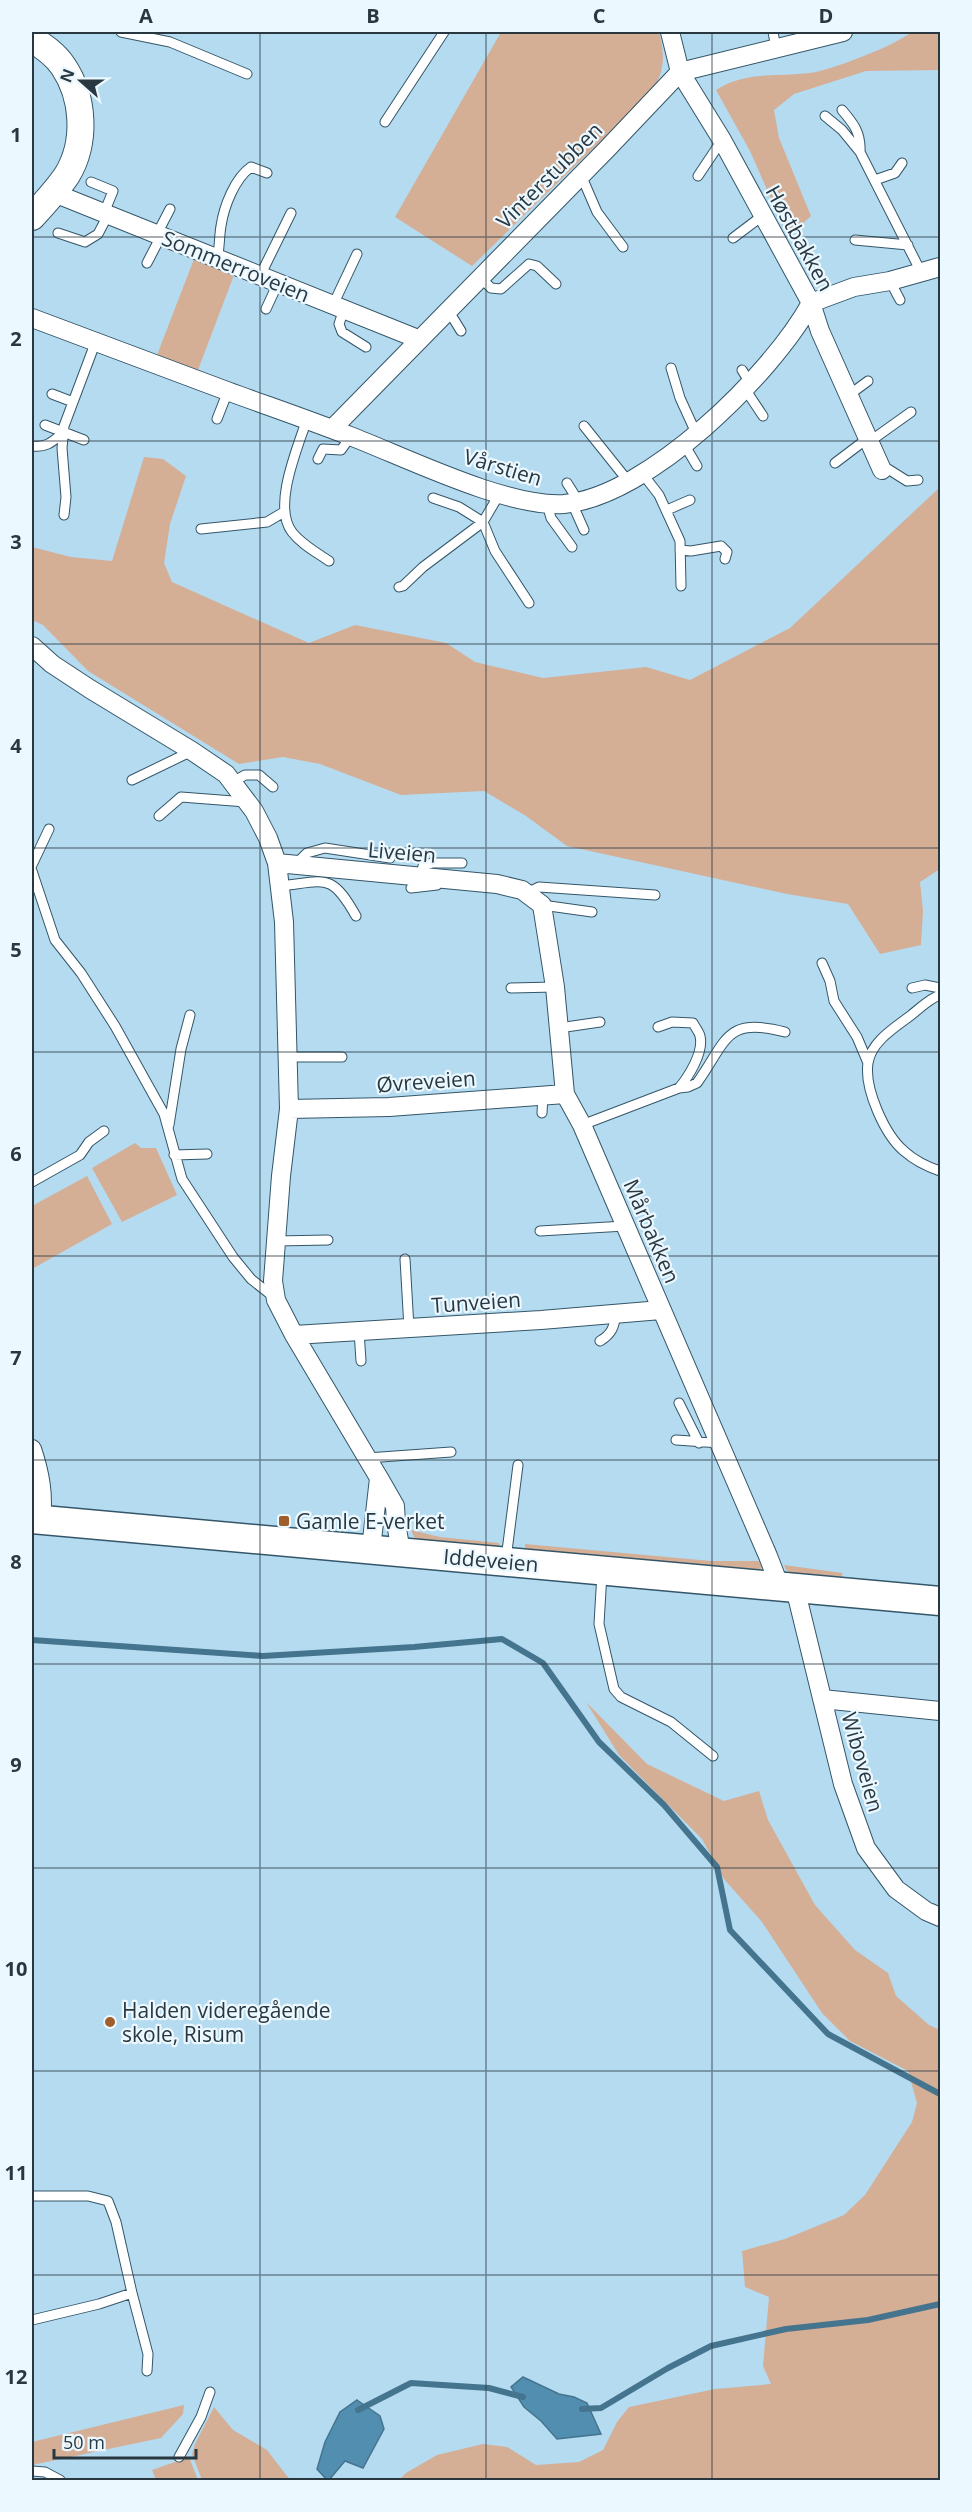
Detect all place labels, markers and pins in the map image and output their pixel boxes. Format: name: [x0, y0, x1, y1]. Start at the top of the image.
place label: Gamle E-verket: [296, 1507, 445, 1535]
marker: Gamle E-verket: [277, 1514, 291, 1528]
place label: Halden videregående skole, Risum: [122, 1996, 331, 2048]
marker: Halden videregående skole, Risum: [103, 2015, 117, 2029]

